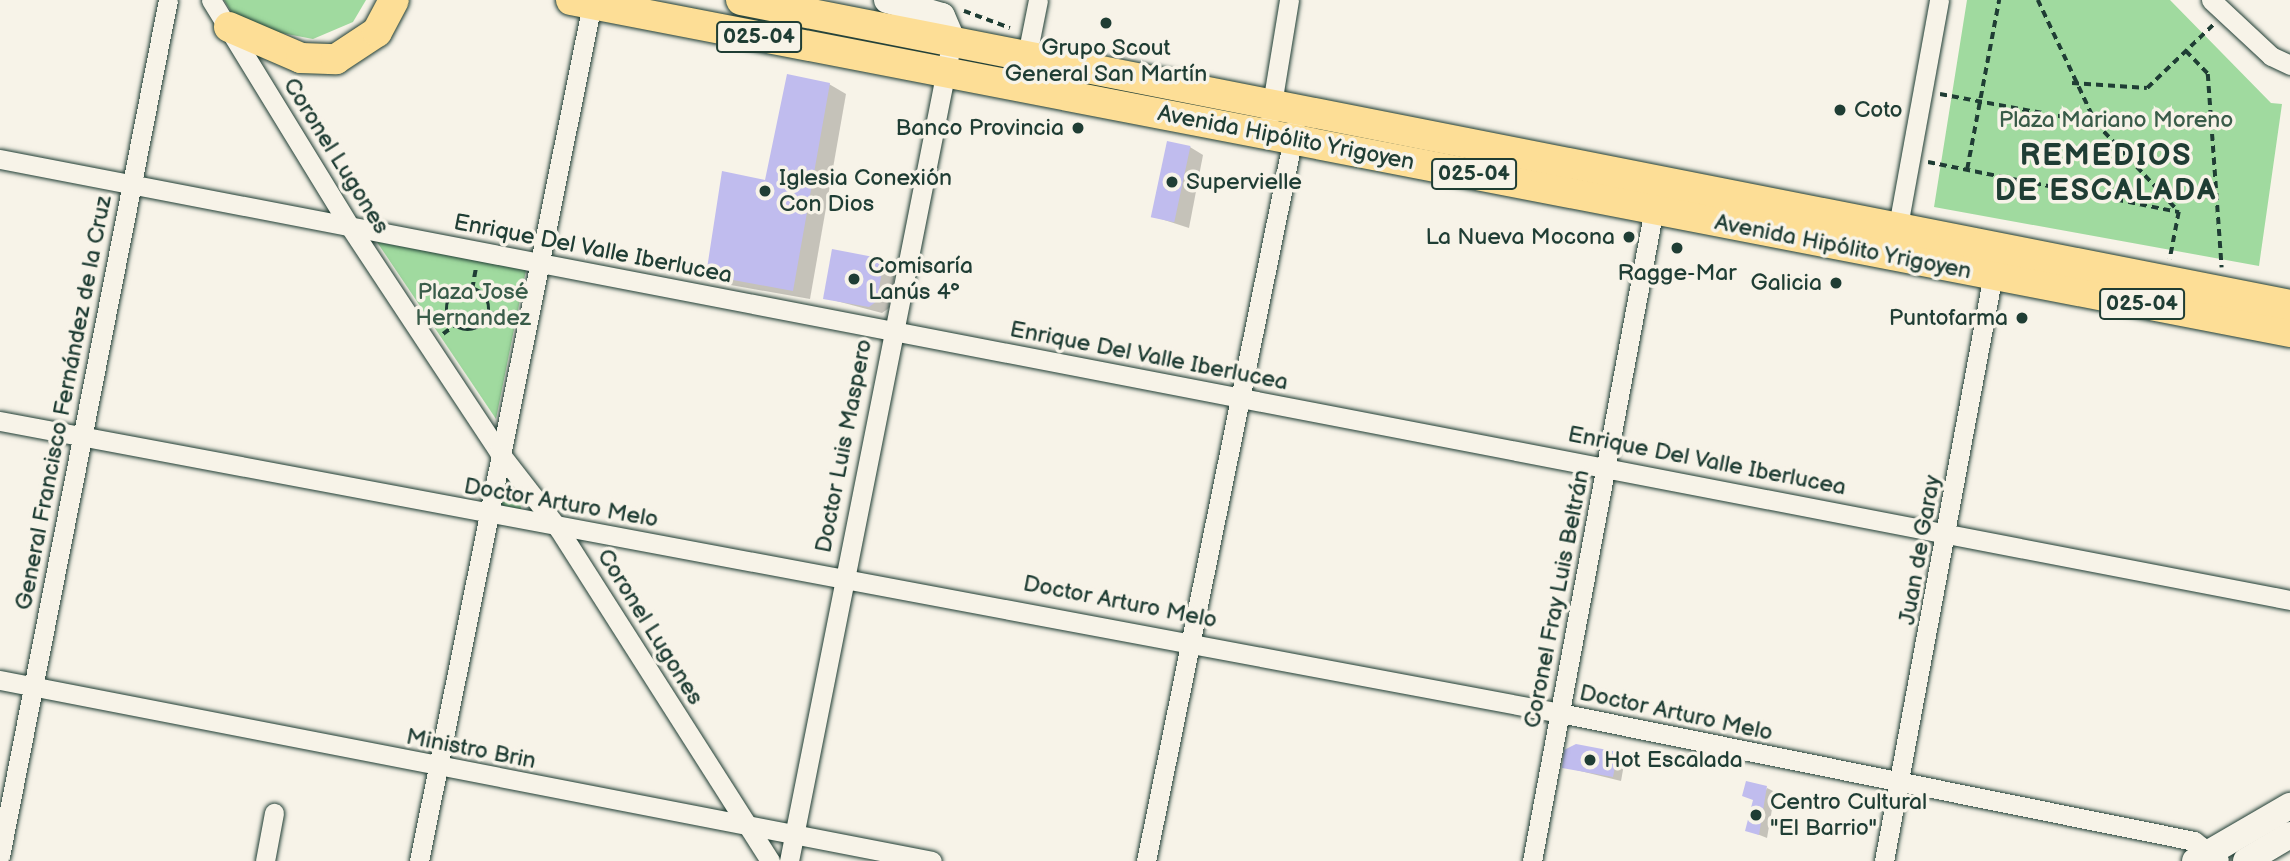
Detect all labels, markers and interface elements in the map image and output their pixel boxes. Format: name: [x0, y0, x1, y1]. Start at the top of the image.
marker: Grupo Scout General San Martín: [1098, 15, 1114, 31]
road number: 025-04: [715, 20, 803, 54]
place label: Grupo Scout General San Martín: [1005, 34, 1207, 88]
street label: Coronel Lugones: [277, 73, 395, 239]
place label: Coto: [1854, 96, 1903, 124]
street label: Avenida Hipólito Yrigoyen: [1155, 99, 1417, 177]
marker: Coto: [1832, 102, 1848, 118]
park label: Plaza Mariano Moreno: [1999, 106, 2233, 134]
place label: Banco Provincia: [895, 114, 1064, 142]
marker: Banco Provincia: [1070, 120, 1086, 136]
district label: REMEDIOS DE ESCALADA: [1996, 138, 2216, 208]
road number: 025-04: [1430, 156, 1518, 192]
place label: Iglesia Conexión Con Dios: [779, 164, 952, 218]
place label: Supervielle: [1186, 168, 1302, 196]
marker: Supervielle: [1164, 174, 1180, 190]
marker: Iglesia Conexión Con Dios: [757, 183, 773, 199]
street label: General Francisco Fernández de la Cruz: [10, 194, 118, 612]
street label: Enrique Del Valle Iberlucea: [451, 208, 735, 290]
street label: Avenida Hipólito Yrigoyen: [1712, 208, 1974, 286]
place label: La Nueva Mocona: [1425, 223, 1615, 251]
marker: La Nueva Mocona: [1621, 229, 1637, 245]
marker: Ragge-Mar: [1669, 240, 1685, 256]
place label: Comisaría Lanús 4°: [868, 252, 973, 306]
place label: Ragge-Mar: [1617, 259, 1737, 287]
place label: Galicia: [1751, 269, 1822, 297]
marker: Comisaría Lanús 4°: [846, 271, 862, 287]
marker: Galicia: [1828, 275, 1844, 291]
park label: Plaza José Hernandez: [415, 278, 531, 332]
road number: 025-04: [2098, 286, 2186, 322]
place label: Puntofarma: [1889, 304, 2008, 332]
marker: Puntofarma: [2014, 310, 2030, 326]
street label: Enrique Del Valle Iberlucea: [1007, 315, 1291, 397]
street label: Doctor Luis Maspero: [810, 337, 878, 555]
street label: Enrique Del Valle Iberlucea: [1565, 420, 1849, 502]
street label: Coronel Fray Luis Beltrán: [1518, 467, 1596, 731]
street label: Doctor Arturo Melo: [462, 472, 660, 534]
street label: Juan de Garay: [1893, 473, 1947, 627]
street label: Coronel Lugones: [591, 544, 709, 710]
street label: Doctor Arturo Melo: [1021, 570, 1219, 634]
street label: Doctor Arturo Melo: [1577, 679, 1775, 747]
street label: Ministro Brin: [404, 723, 538, 775]
place label: Hot Escalada: [1604, 746, 1743, 774]
marker: Hot Escalada: [1582, 752, 1598, 768]
place label: Centro Cultural "El Barrio": [1770, 788, 1927, 842]
marker: Centro Cultural "El Barrio": [1748, 807, 1764, 823]

